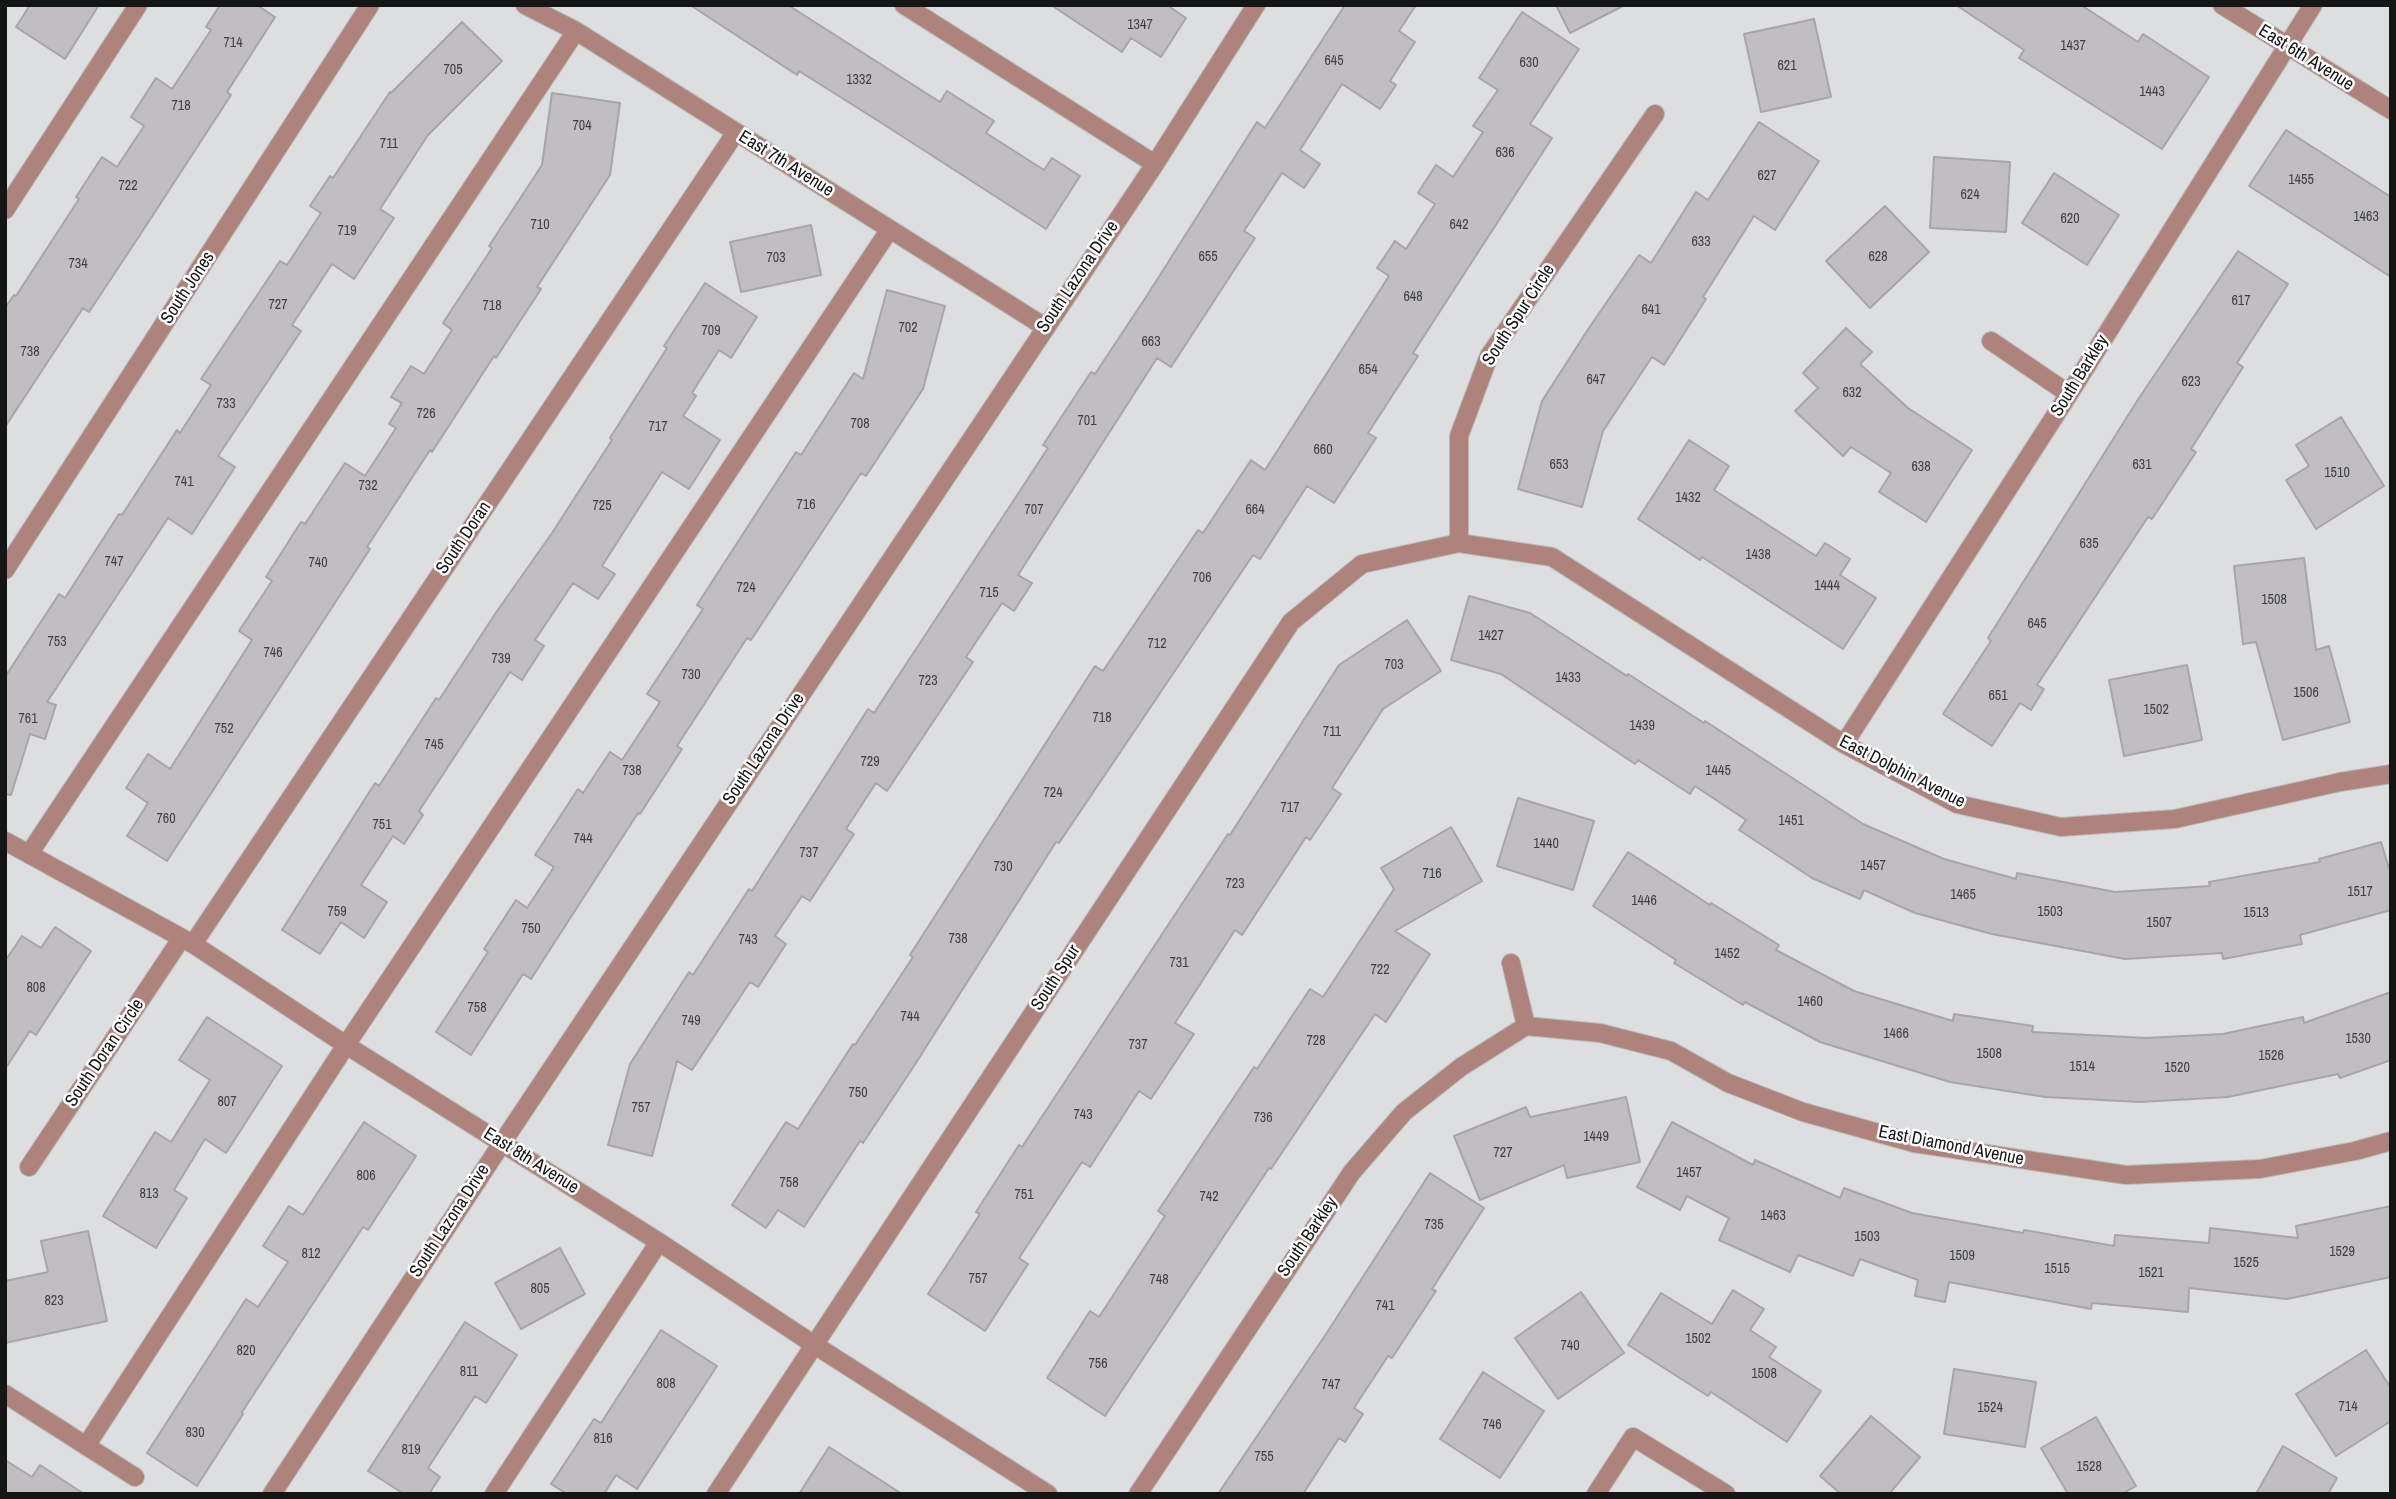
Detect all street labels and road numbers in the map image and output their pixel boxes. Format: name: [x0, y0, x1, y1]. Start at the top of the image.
street label: East 6th Avenue: [2254, 20, 2358, 96]
street label: East 7th Avenue: [734, 126, 838, 202]
street label: South Lazona Drive: [1033, 217, 1123, 337]
street label: South Jones: [157, 248, 219, 328]
street label: South Spur Circle: [1478, 260, 1560, 370]
street label: South Barkley: [2046, 331, 2114, 421]
street label: South Doran: [432, 498, 496, 578]
street label: South Lazona Drive: [719, 689, 809, 809]
street label: East Dolphin Avenue: [1835, 731, 1969, 813]
street label: South Spur: [1027, 941, 1085, 1015]
street label: South Doran Circle: [61, 995, 149, 1111]
street label: East Diamond Avenue: [1877, 1121, 2025, 1171]
street label: East 8th Avenue: [479, 1123, 583, 1199]
street label: South Lazona Drive: [405, 1160, 495, 1282]
street label: South Barkley: [1273, 1193, 1343, 1281]

